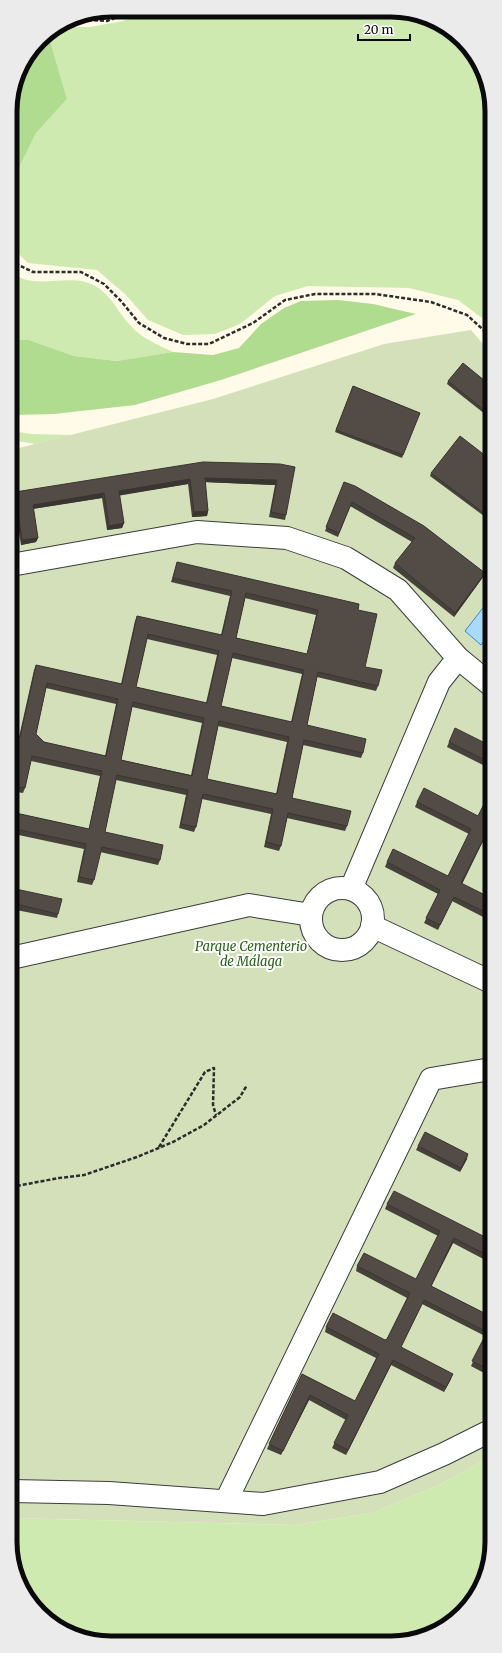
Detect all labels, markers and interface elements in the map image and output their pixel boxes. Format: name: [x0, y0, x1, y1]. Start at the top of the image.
scale bar: [358, 16, 410, 42]
text: 20 m: [364, 22, 393, 37]
park label: Parque Cementerio de Málaga: [195, 938, 307, 970]

